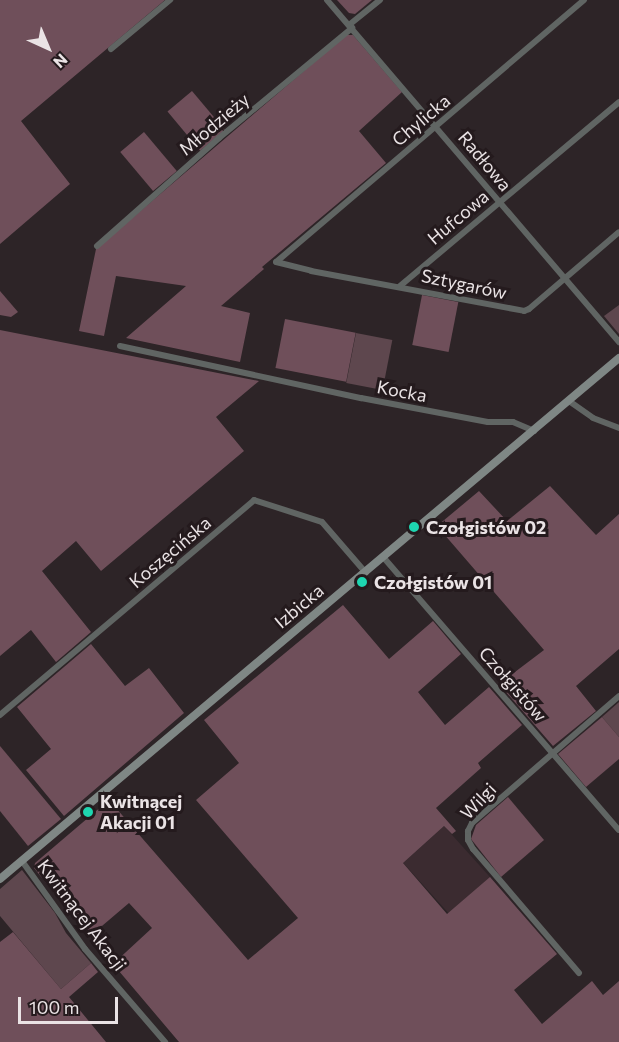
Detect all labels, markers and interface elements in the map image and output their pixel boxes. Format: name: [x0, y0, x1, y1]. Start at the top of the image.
north arrow: [18, 18, 78, 78]
text: N: [50, 50, 72, 72]
street label: Młodzieży: [174, 88, 254, 160]
street label: Chylicka: [388, 90, 454, 150]
street label: Radłowa: [454, 127, 516, 195]
street label: Hufcowa: [423, 185, 493, 249]
street label: Sztygarów: [419, 264, 509, 304]
street label: Kocka: [375, 376, 429, 406]
street label: Koszęcińska: [125, 512, 215, 592]
place label: Czołgistów 02: [426, 516, 546, 538]
marker: Czołgistów 02: [407, 520, 421, 534]
place label: Czołgistów 01: [374, 571, 492, 593]
marker: Czołgistów 01: [355, 575, 369, 589]
street label: Izbicka: [270, 579, 328, 633]
street label: Czołgistów: [475, 642, 551, 726]
street label: Wilgi: [456, 778, 500, 824]
place label: Kwitnącej Akacji 01: [100, 791, 182, 834]
marker: Kwitnącej Akacji 01: [81, 805, 95, 819]
street label: Kwitnącej Akacji: [33, 855, 131, 975]
scale bar: [21, 985, 122, 1023]
text: 100 m: [29, 996, 79, 1018]

